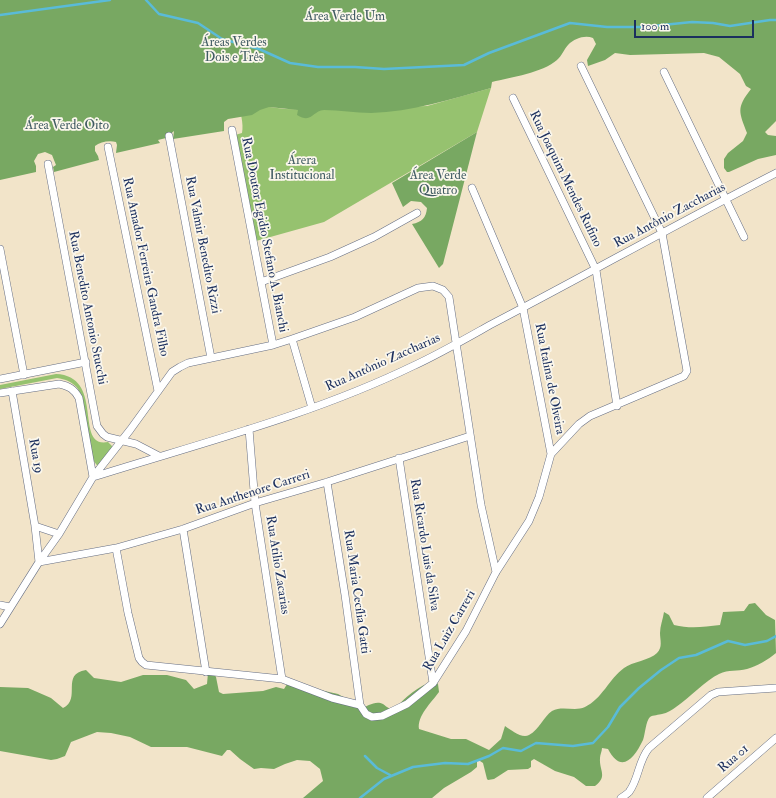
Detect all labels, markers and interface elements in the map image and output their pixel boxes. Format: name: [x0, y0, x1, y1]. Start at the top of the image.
park label: Área Verde Um: [305, 9, 385, 25]
scale bar: [636, 12, 756, 38]
text: 100 m: [641, 19, 669, 34]
park label: Áreas Verdes Dois e Três: [201, 35, 267, 66]
street label: Rua Joaquim Mendes Rufino: [525, 108, 605, 250]
park label: Área Verde Oito: [25, 118, 109, 134]
street label: Rua Doutor Egidio Stefano A. Bianchi: [237, 136, 291, 334]
park label: Árera Institucional: [269, 153, 335, 184]
park label: Área Verde Quatro: [410, 168, 466, 199]
street label: Rua Valmir Benedito Rizzi: [181, 175, 223, 315]
street label: Rua Amador Ferreira Gandra Filho: [118, 176, 172, 358]
street label: Rua Antônio Zaccharias: [612, 180, 728, 252]
street label: Rua Benedito Antonio Stucchi: [64, 230, 110, 386]
street label: Rua Italina de Olveira: [531, 322, 567, 436]
street label: Rua Antônio Zaccharias: [323, 331, 443, 395]
street label: Rua 19: [24, 437, 46, 475]
street label: Rua Anthenore Carreri: [194, 467, 312, 519]
street label: Rua Ricardo Luis da Silva: [406, 478, 442, 612]
street label: Rua Atilio Zacarias: [262, 515, 292, 615]
street label: Rua Maria Cecília Gatti: [340, 529, 372, 655]
street label: Rua Luiz Carreri: [421, 588, 479, 674]
street label: Rua 01: [716, 742, 752, 776]

